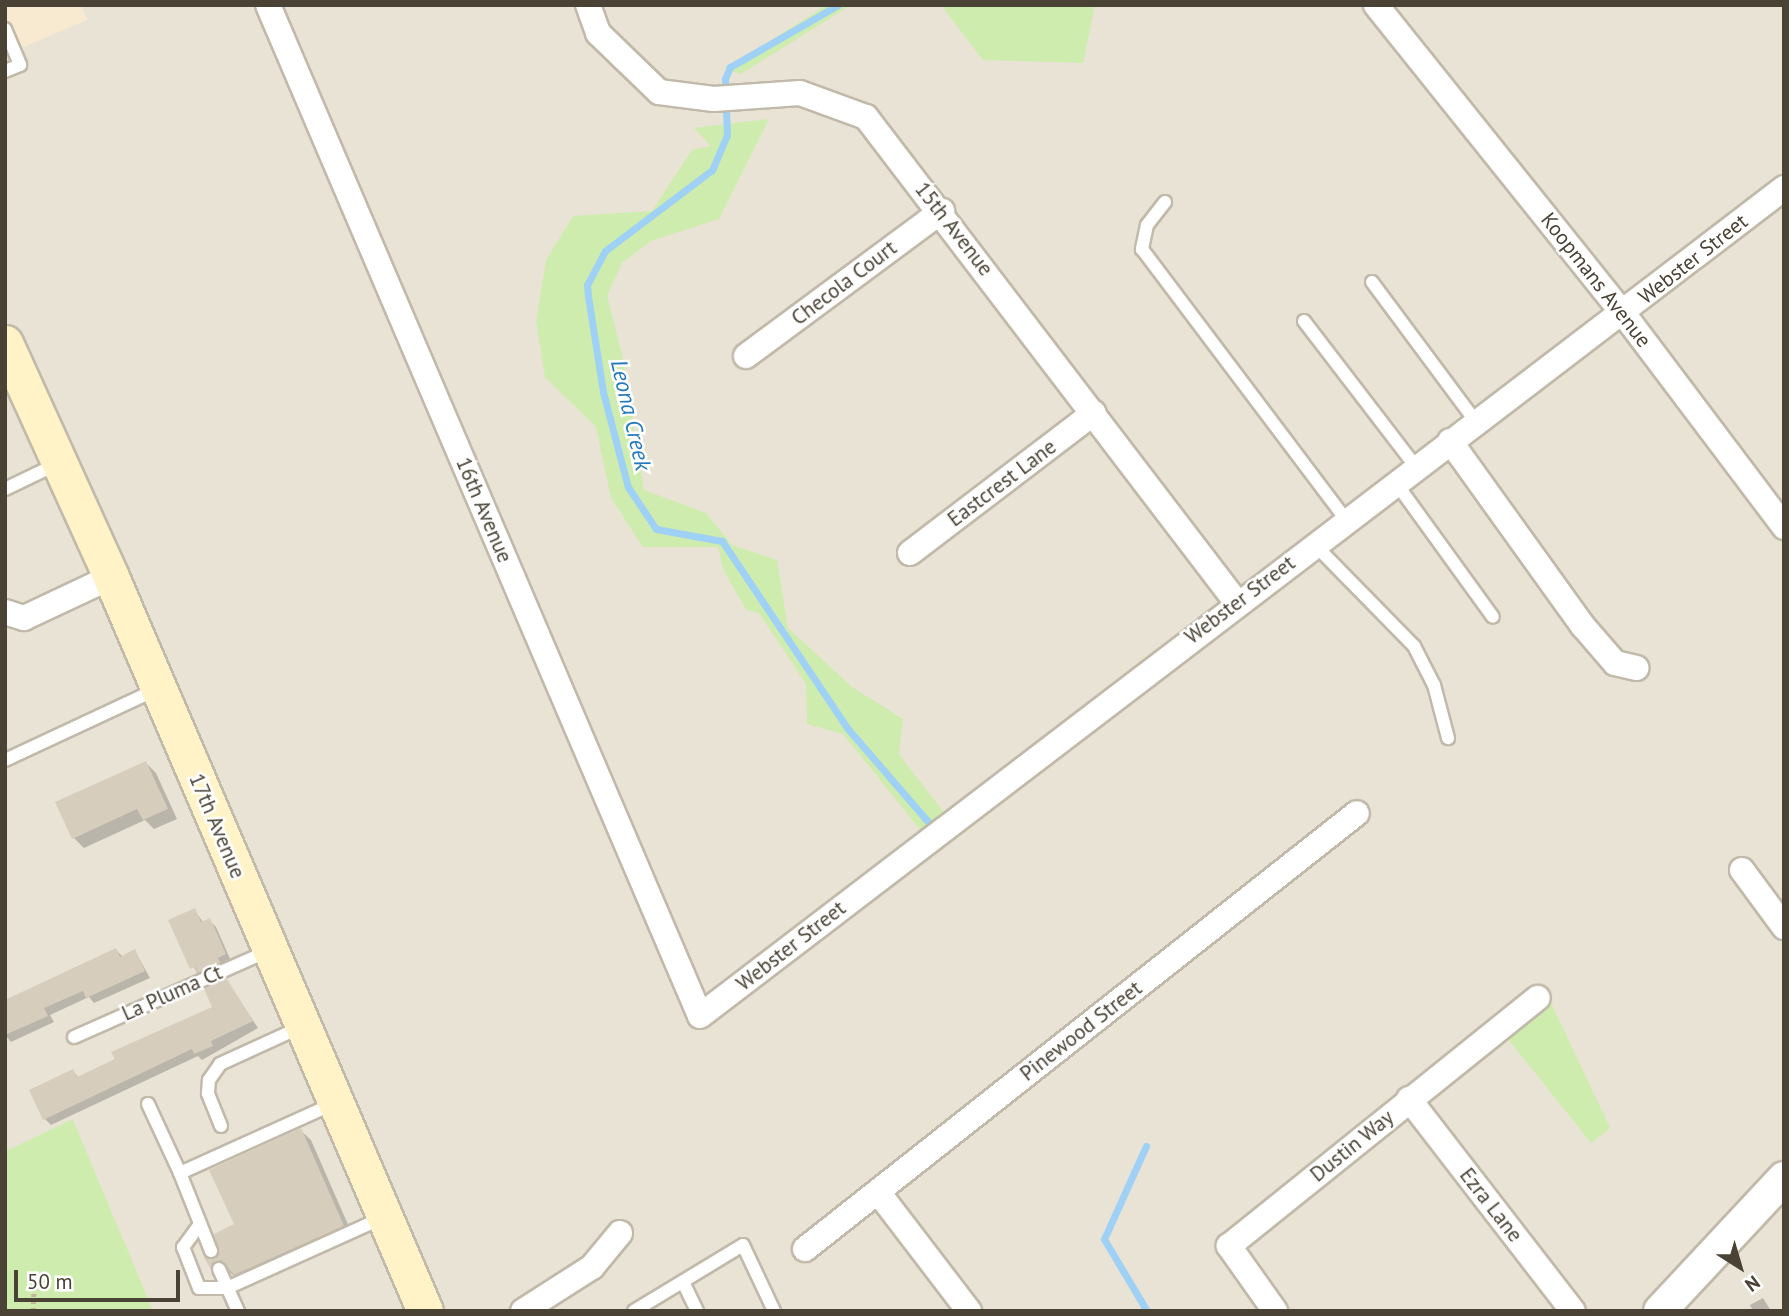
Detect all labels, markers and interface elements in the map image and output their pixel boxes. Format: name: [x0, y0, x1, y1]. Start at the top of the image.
street label: 15th Avenue: [909, 177, 999, 281]
street label: Koopmans Avenue: [1535, 207, 1657, 353]
street label: Webster Street: [1634, 209, 1752, 309]
street label: Checola Court: [786, 235, 902, 331]
water label: Leona Creek: [605, 357, 657, 473]
street label: Eastcrest Lane: [943, 434, 1061, 532]
street label: 16th Avenue: [450, 453, 518, 567]
street label: Webster Street: [1180, 550, 1300, 650]
street label: 17th Avenue: [183, 769, 251, 883]
street label: Webster Street: [732, 896, 850, 996]
street label: La Pluma Ct: [118, 960, 226, 1026]
street label: Pinewood Street: [1015, 976, 1147, 1086]
street label: Dustin Way: [1305, 1105, 1399, 1187]
street label: Ezra Lane: [1454, 1163, 1528, 1247]
north arrow: [1705, 1232, 1775, 1302]
scale bar: [18, 1256, 184, 1300]
text: 50 m: [27, 1268, 73, 1295]
text: N: [1740, 1270, 1765, 1297]

